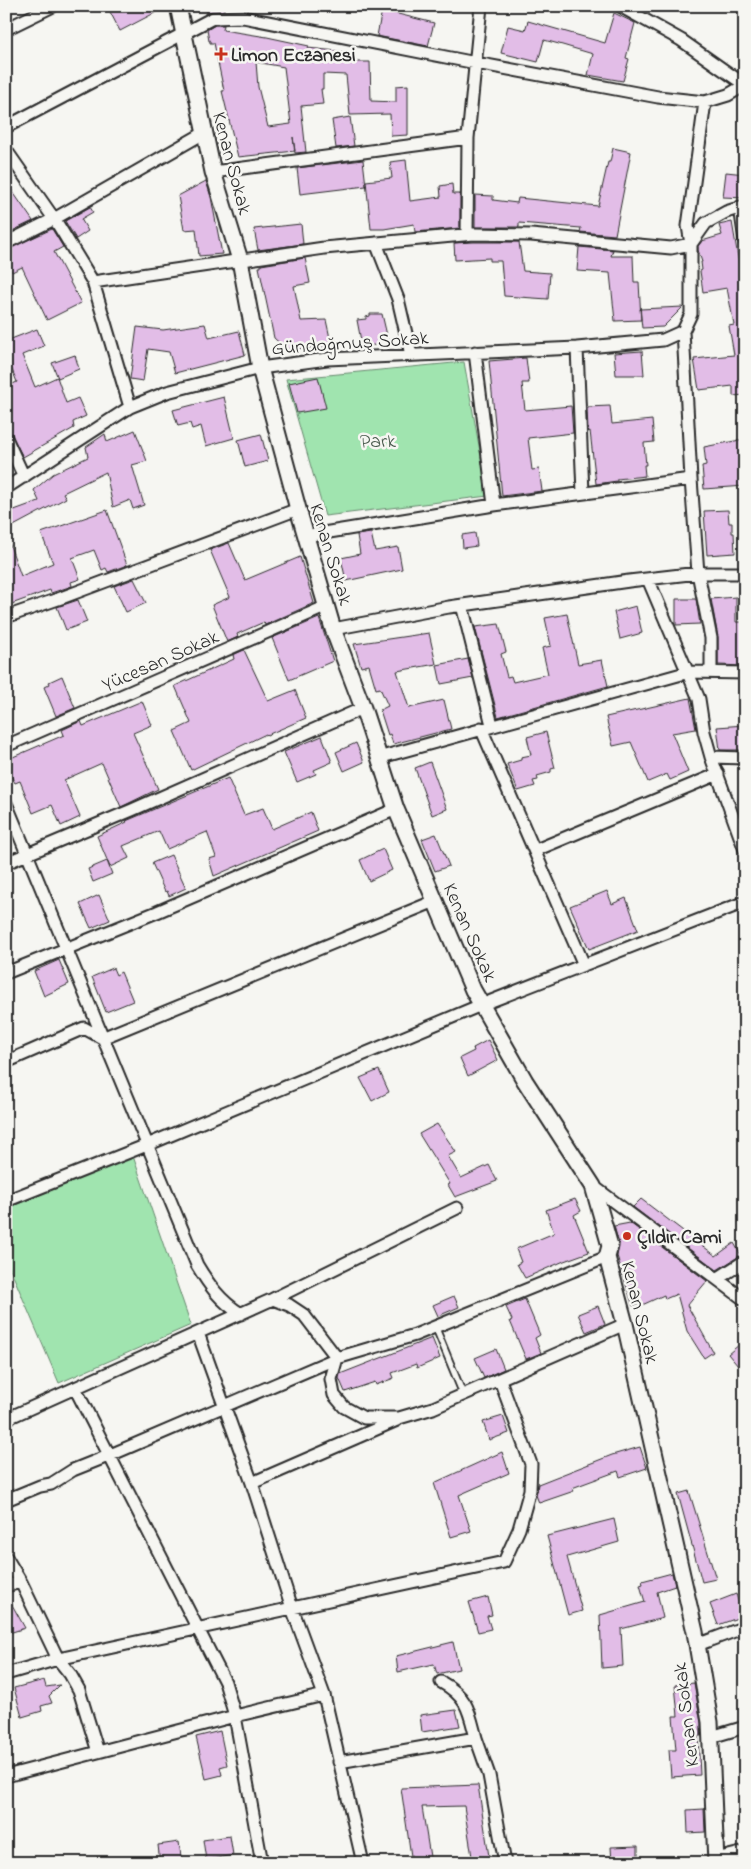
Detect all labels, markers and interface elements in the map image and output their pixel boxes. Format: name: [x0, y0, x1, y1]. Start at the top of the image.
place label: Limon Eczanesi: [231, 42, 356, 71]
marker: Limon Eczanesi: [215, 48, 227, 60]
street label: Kenan Sokak: [203, 109, 258, 218]
street label: Gündoğmuş Sokak: [271, 325, 430, 365]
park label: Park: [360, 428, 396, 457]
street label: Kenan Sokak: [300, 500, 359, 609]
street label: Yücesan Sokak: [98, 623, 224, 701]
street label: Kenan Sokak: [434, 879, 503, 987]
place label: Çıldır Cami: [637, 1224, 722, 1253]
marker: Çıldır Cami: [621, 1230, 633, 1242]
street label: Kenan Sokak: [612, 1258, 665, 1367]
street label: Kenan Sokak: [667, 1661, 708, 1769]

